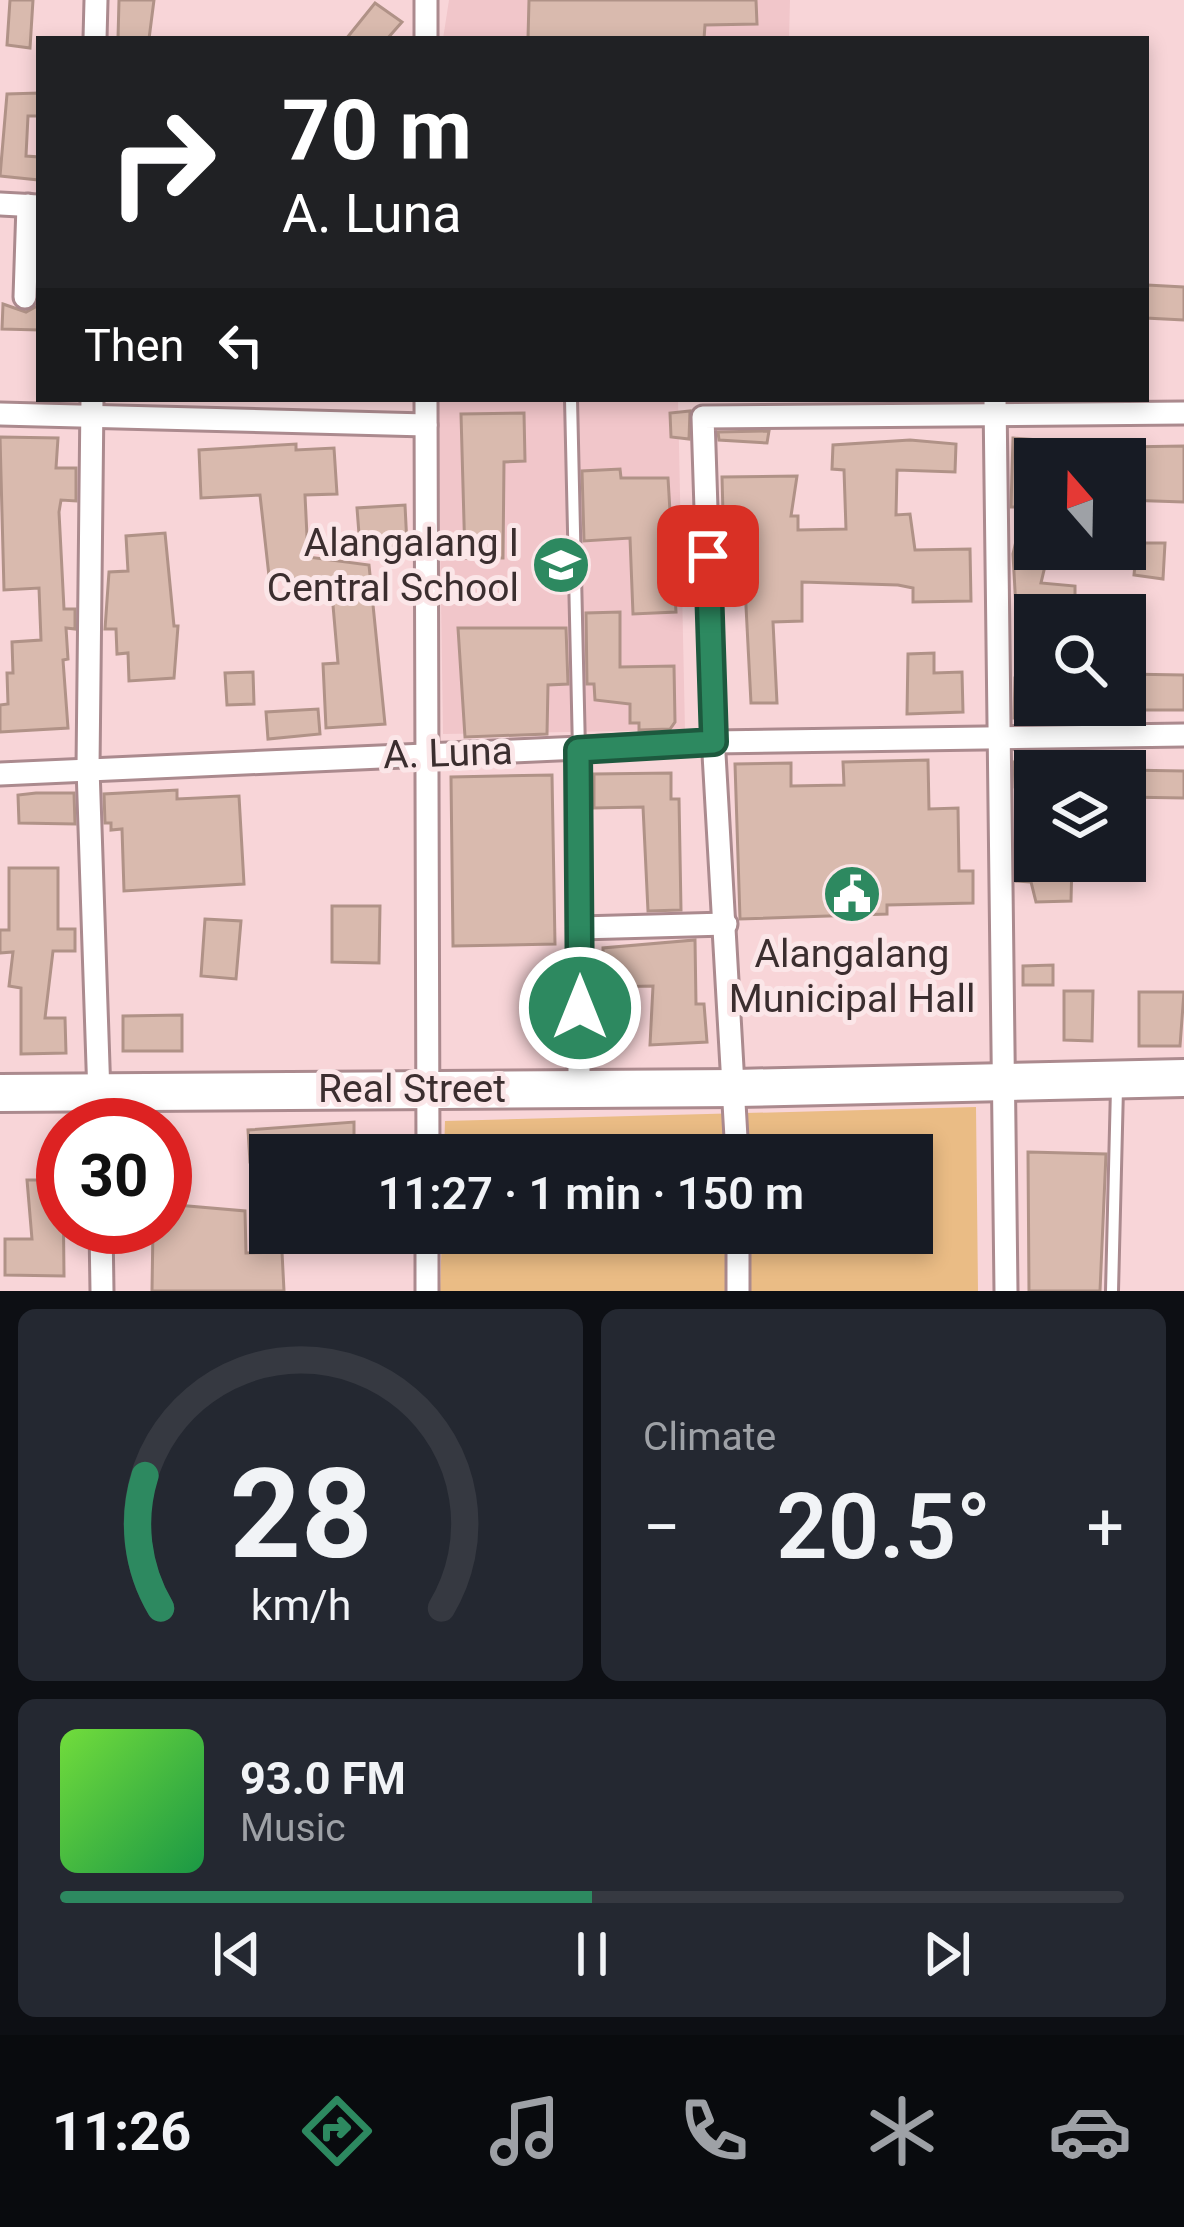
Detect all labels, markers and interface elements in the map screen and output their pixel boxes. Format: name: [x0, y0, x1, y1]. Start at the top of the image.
text: 70 m: [282, 81, 472, 180]
icon: right: [84, 84, 240, 240]
text: A. Luna: [282, 182, 462, 245]
icon: left: [208, 312, 274, 378]
text: Then: [84, 319, 184, 372]
north arrow: [1014, 438, 1146, 570]
map controls: [1014, 438, 1146, 882]
pin: [657, 505, 759, 607]
place label: Alangalang I Central School: [267, 520, 519, 611]
icon: arrive: [675, 523, 741, 589]
school or university icon: Alangalang I Central School: [530, 534, 592, 596]
button: search: [1014, 594, 1146, 726]
street label: A. Luna: [382, 728, 514, 778]
button: layers: [1014, 750, 1146, 882]
public building icon: Alangalang Municipal Hall: [821, 863, 883, 925]
place label: Alangalang Municipal Hall: [729, 931, 975, 1022]
position arrow: [517, 945, 643, 1071]
street label: Real Street: [318, 1066, 506, 1112]
speed limit sign: 30: [36, 1098, 192, 1254]
text: 11:27 · 1 min · 150 m: [378, 1167, 804, 1220]
text: Climate: [643, 1414, 776, 1460]
text: 28: [229, 1441, 372, 1587]
text: 20.5°: [776, 1475, 991, 1580]
text: −: [643, 1489, 681, 1566]
text: +: [1087, 1489, 1124, 1566]
text: km/h: [250, 1580, 351, 1630]
text: 93.0 FM: [240, 1752, 406, 1805]
text: Music: [240, 1805, 346, 1851]
icon: previous: [204, 1921, 270, 1987]
icon: pause: [559, 1921, 625, 1987]
icon: next: [914, 1921, 980, 1987]
icon: directions: [295, 2089, 379, 2173]
icon: music: [483, 2089, 567, 2173]
icon: phone: [672, 2089, 756, 2173]
icon: climate: [860, 2089, 944, 2173]
icon: car: [1048, 2089, 1132, 2173]
text: 11:26: [52, 2100, 191, 2163]

